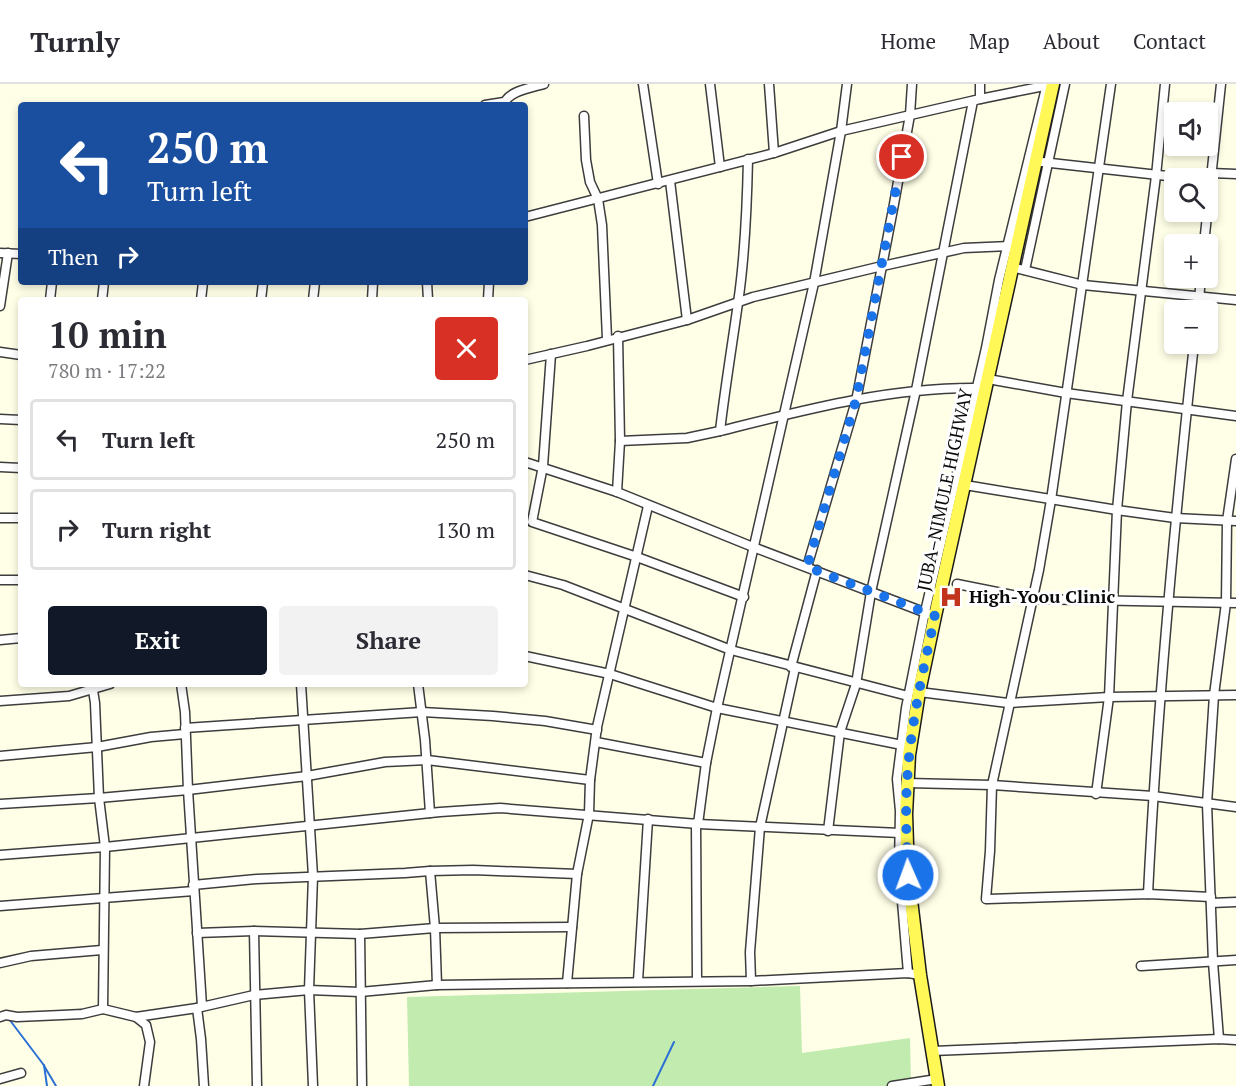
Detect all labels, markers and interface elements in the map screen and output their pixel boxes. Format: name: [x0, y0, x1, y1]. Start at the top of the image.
text: Turnly: [30, 23, 119, 60]
text: Home: [880, 27, 936, 55]
text: Map: [969, 27, 1010, 55]
text: About: [1043, 27, 1100, 55]
text: Contact: [1133, 27, 1206, 55]
map controls: [1164, 102, 1218, 354]
button: sound: [1164, 102, 1218, 156]
text: 250 m: [147, 119, 268, 175]
icon: left: [48, 126, 126, 204]
pin: [876, 131, 927, 182]
icon: arrive: [885, 140, 918, 173]
button: search: [1164, 168, 1218, 222]
text: Turn left: [147, 173, 252, 209]
button: +: [1164, 234, 1218, 288]
icon: right: [111, 240, 144, 273]
text: Then: [48, 242, 99, 271]
button: −: [1164, 300, 1218, 354]
text: 10 min: [48, 311, 167, 358]
button: close: [435, 317, 498, 380]
text: 780 m · 17:22: [48, 357, 166, 384]
street label: JUBA–NIMULE HIGHWAY: [911, 386, 977, 593]
icon: left: [51, 423, 84, 456]
text: Turn left: [102, 425, 195, 454]
text: 250 m: [435, 425, 495, 454]
icon: right: [51, 513, 84, 546]
text: Turn right: [102, 515, 211, 544]
text: 130 m: [435, 515, 495, 544]
hospital icon: High-Yoou Clinic: [938, 584, 964, 610]
place label: High-Yoou Clinic: [969, 584, 1116, 608]
button: Exit: [48, 606, 267, 675]
button: Share: [279, 606, 498, 675]
position arrow: [876, 843, 940, 907]

